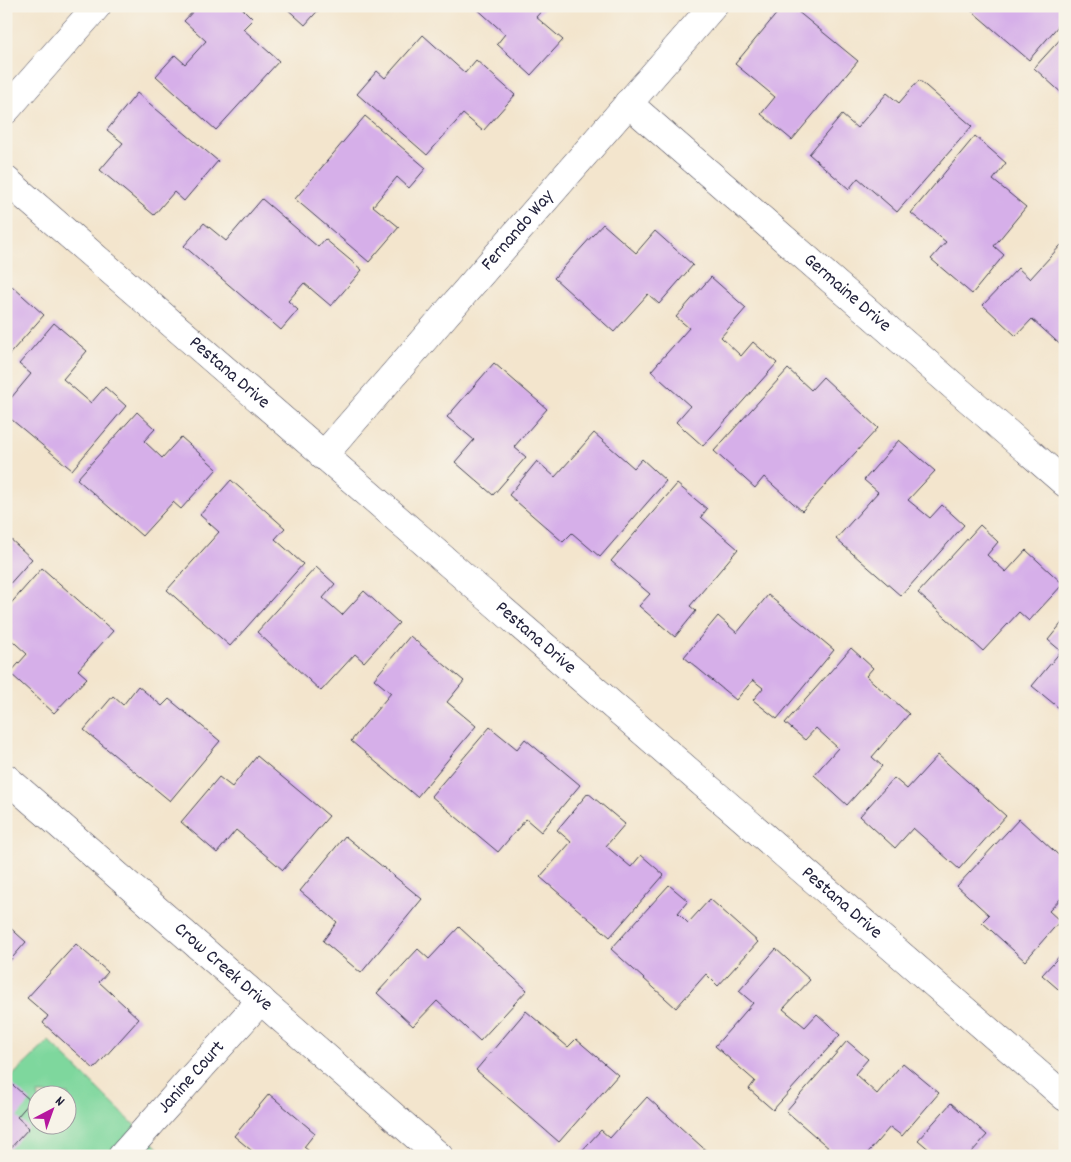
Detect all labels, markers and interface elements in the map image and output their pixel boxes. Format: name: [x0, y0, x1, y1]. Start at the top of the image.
street label: Fernando Way: [475, 184, 561, 277]
street label: Germaine Drive: [797, 247, 897, 339]
street label: Pestana Drive: [182, 330, 276, 416]
street label: Pestana Drive: [489, 595, 582, 681]
street label: Pestana Drive: [795, 861, 888, 946]
street label: Crow Creek Drive: [168, 917, 278, 1018]
street label: Janine Court: [152, 1035, 232, 1120]
north arrow: [28, 1084, 78, 1134]
text: N: [50, 1092, 68, 1112]

